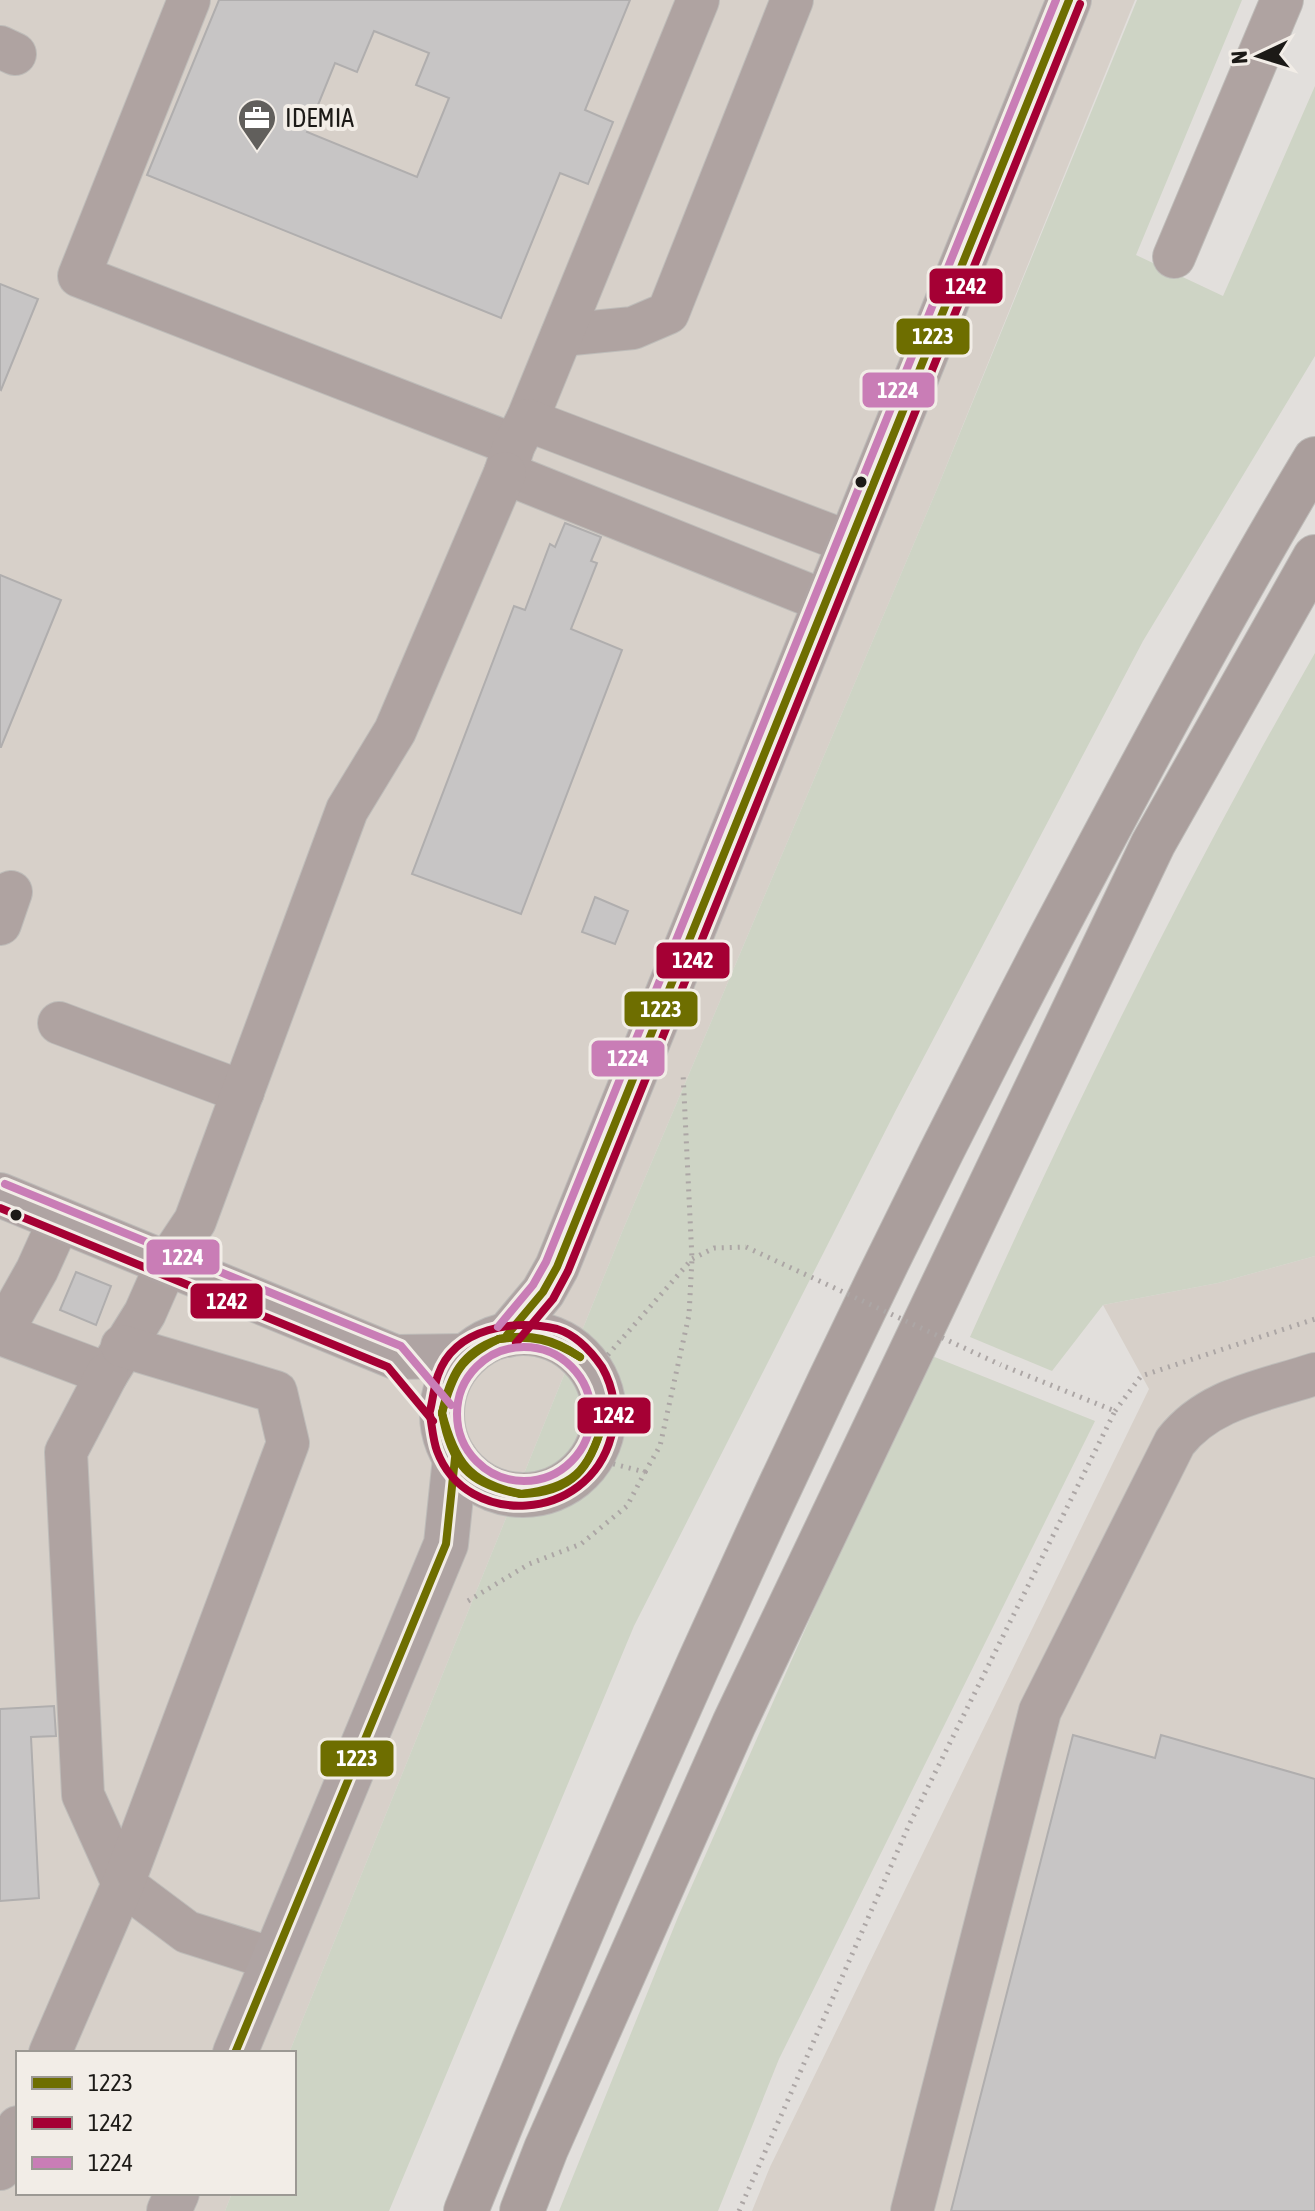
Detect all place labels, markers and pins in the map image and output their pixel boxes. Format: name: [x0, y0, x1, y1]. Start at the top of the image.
office icon: IDEMIA: [236, 97, 278, 152]
place label: IDEMIA: [285, 103, 354, 133]
unlabelled marker: [853, 474, 869, 490]
unlabelled marker: [8, 1207, 24, 1223]

